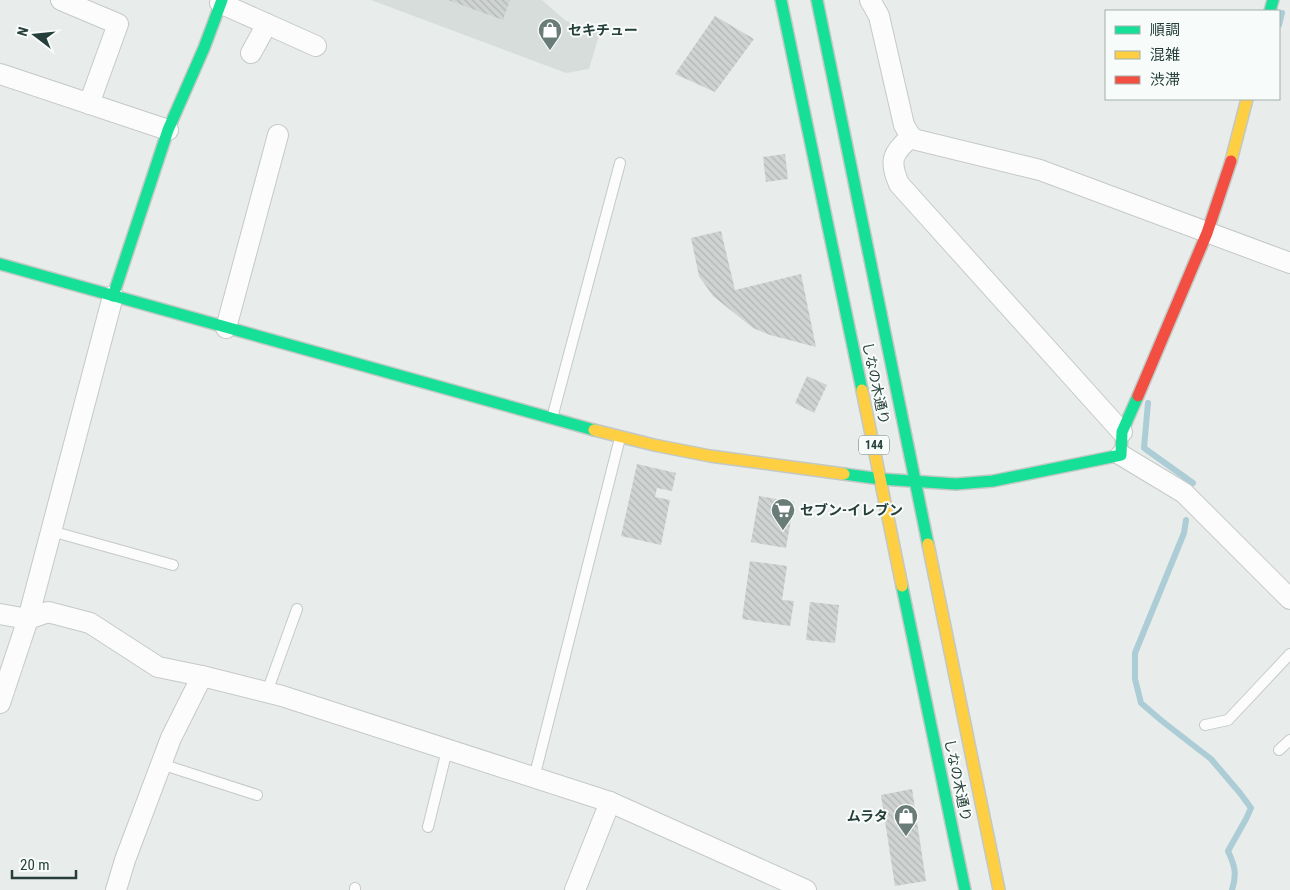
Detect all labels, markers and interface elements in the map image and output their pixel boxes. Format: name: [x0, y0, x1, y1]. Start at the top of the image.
north arrow: [10, 10, 60, 60]
legend: [1105, 10, 1280, 100]
shop icon: セキチュー: [537, 17, 563, 51]
text: 順調: [1150, 21, 1180, 39]
place label: セキチュー: [568, 22, 638, 38]
text: N: [14, 25, 31, 38]
text: 混雑: [1150, 46, 1180, 64]
text: 渋滞: [1150, 71, 1180, 89]
street label: しなの木通り: [859, 340, 893, 426]
road number: 144: [859, 436, 889, 454]
supermarket icon: セブン-イレブン: [770, 497, 796, 531]
place label: セブン-イレブン: [800, 502, 903, 518]
street label: しなの木通り: [941, 737, 975, 823]
shop icon: ムラタ: [893, 803, 919, 837]
place label: ムラタ: [847, 808, 888, 824]
scale bar: [12, 848, 76, 880]
text: 20 m: [20, 856, 50, 874]

